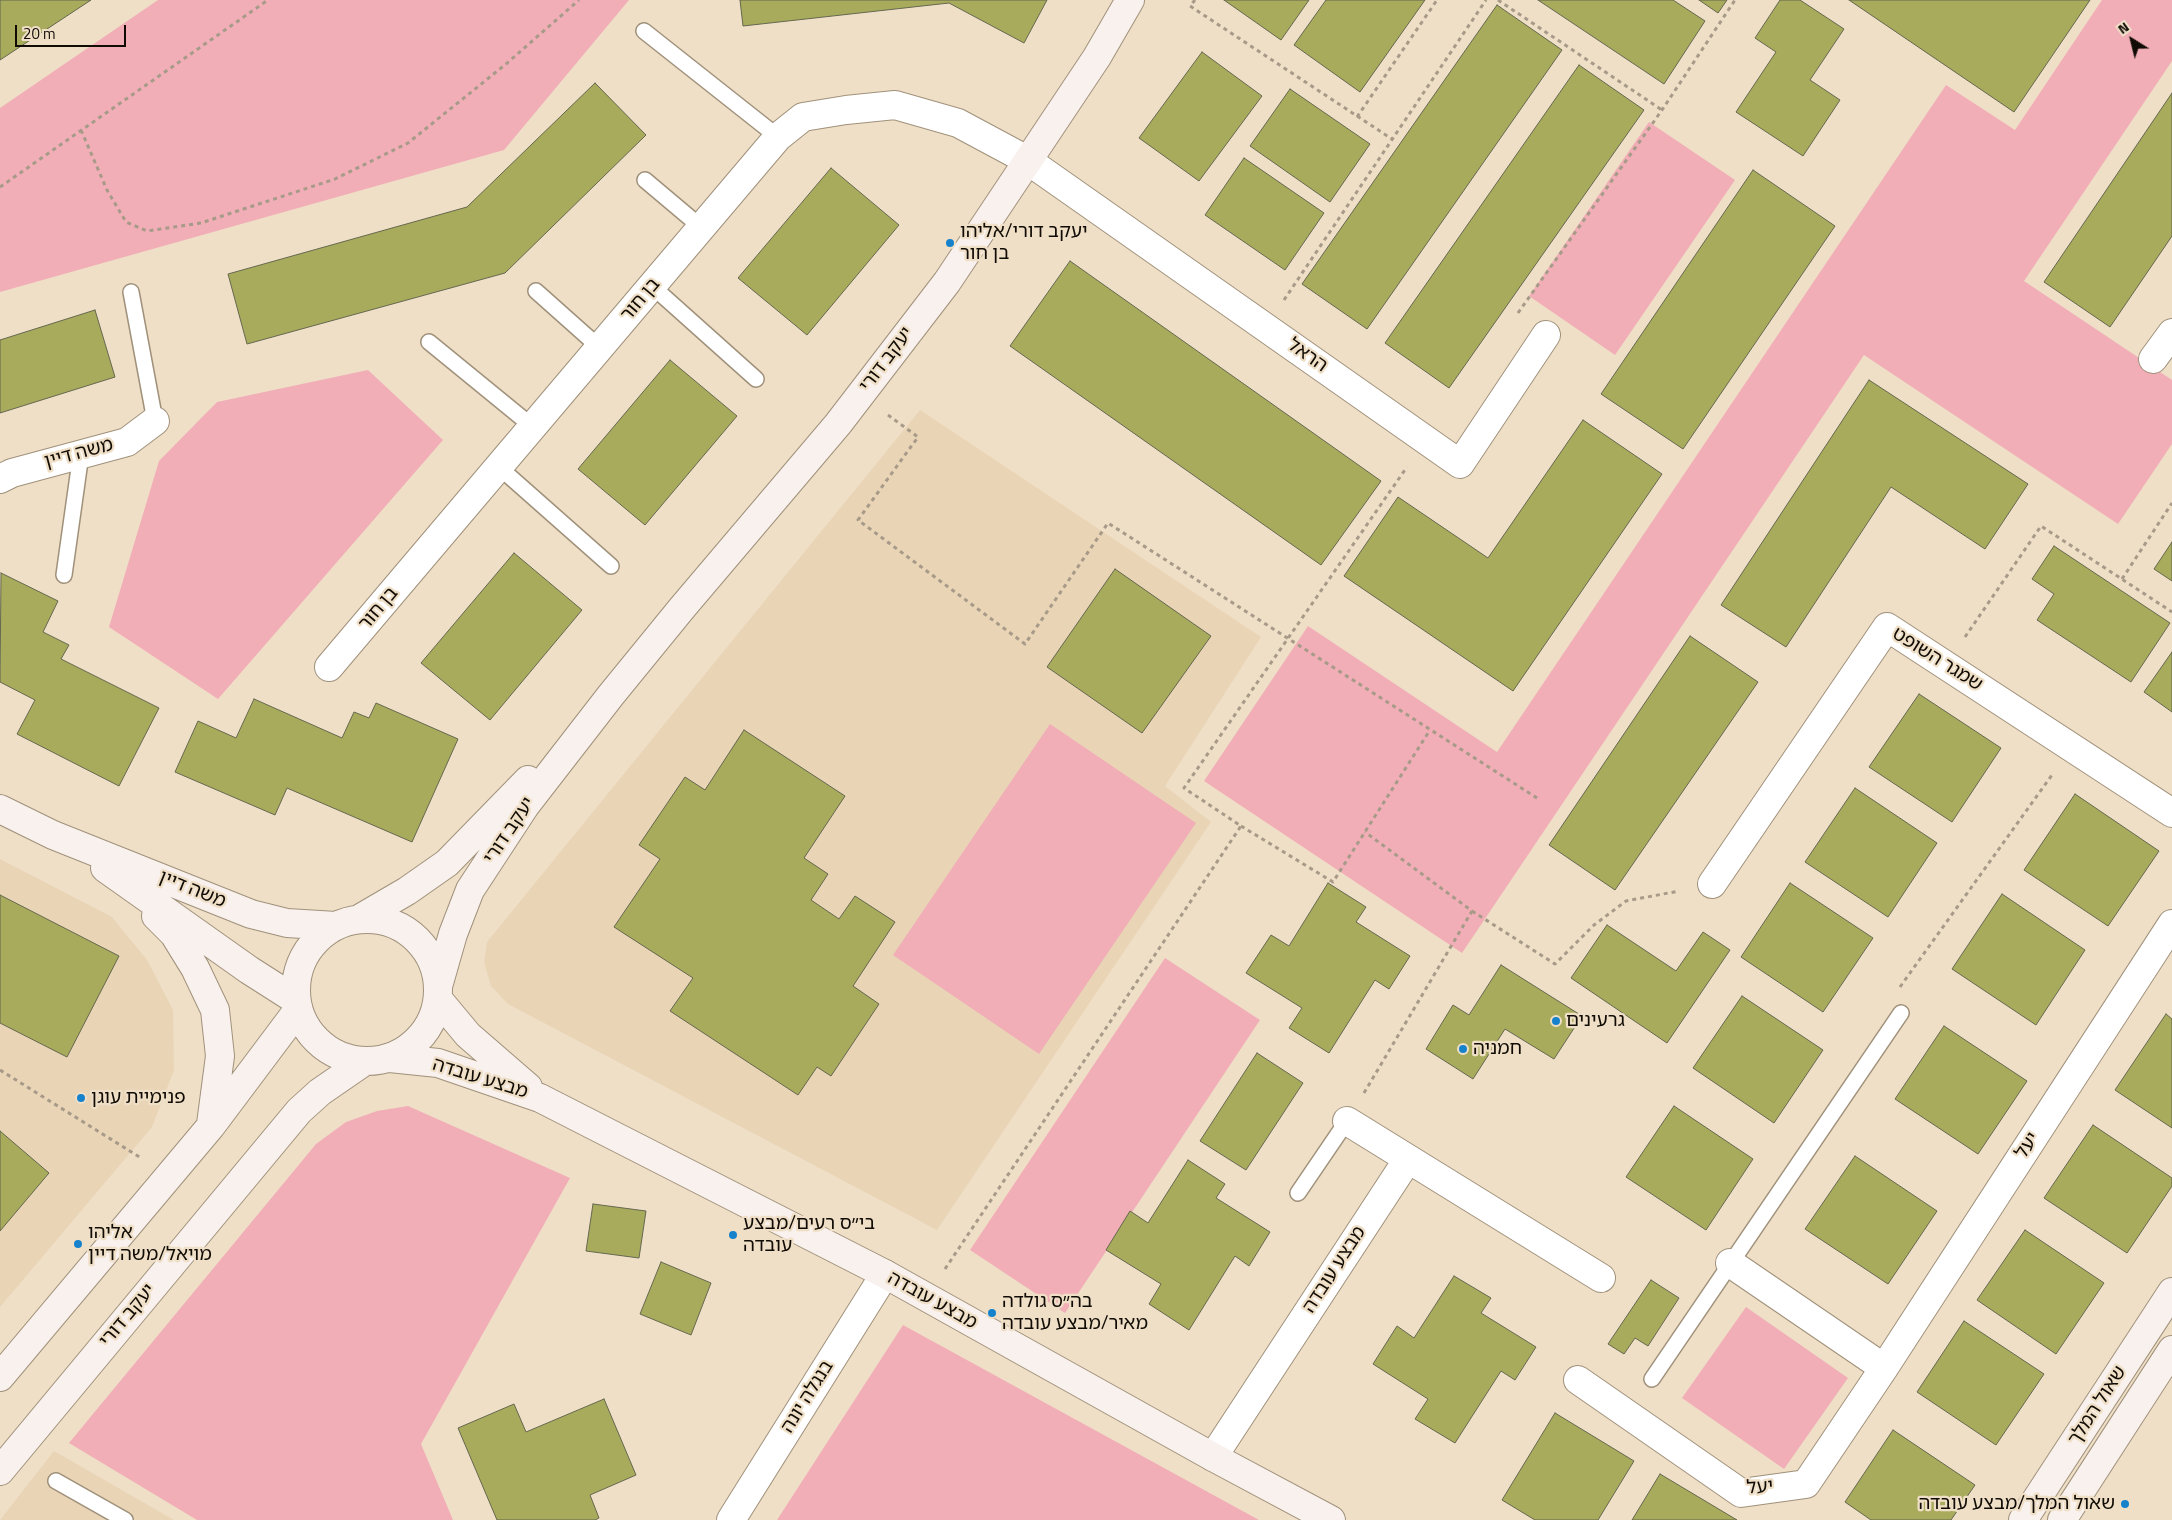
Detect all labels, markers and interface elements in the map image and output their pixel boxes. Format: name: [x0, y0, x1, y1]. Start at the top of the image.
scale bar: [18, 15, 129, 47]
north arrow: [2107, 15, 2157, 65]
text: N: [2113, 16, 2133, 39]
text: 20 m: [23, 22, 56, 45]
place label: יעקב דורי/אליהו בן חור: [960, 221, 1088, 265]
marker: יעקב דורי/אליהו בן חור: [944, 237, 956, 249]
street label: בן חור: [616, 274, 666, 326]
street label: יעקב דורי: [855, 323, 919, 397]
street label: הראל: [1283, 334, 1331, 378]
street label: משה דיין: [42, 434, 116, 474]
street label: בן חור: [354, 583, 404, 635]
street label: שמגר השופט: [1888, 623, 1986, 697]
street label: יעקב דורי: [480, 793, 540, 869]
street label: משה דיין: [155, 866, 229, 914]
place label: גרעינים: [1566, 1010, 1625, 1032]
marker: גרעינים: [1550, 1015, 1562, 1027]
place label: חמניה: [1473, 1038, 1522, 1060]
marker: חמניה: [1457, 1043, 1469, 1055]
street label: מבצע עובדה: [429, 1054, 531, 1104]
place label: פנימיית עוגן: [91, 1087, 186, 1109]
marker: פנימיית עוגן: [75, 1092, 87, 1104]
street label: יעל: [2011, 1129, 2045, 1163]
place label: בי״ס רעים/מבצע עובדה: [743, 1213, 875, 1257]
place label: אליהו מויאל/משה דיין: [88, 1222, 212, 1266]
street label: מבצע עובדה: [1299, 1222, 1371, 1318]
marker: בי״ס רעים/מבצע עובדה: [727, 1229, 739, 1241]
marker: אליהו מויאל/משה דיין: [72, 1238, 84, 1250]
street label: מבצע עובדה: [883, 1267, 981, 1335]
street label: יעקב דורי: [95, 1280, 161, 1352]
place label: בה״ס גולדה מאיר/מבצע עובדה: [1002, 1291, 1148, 1335]
marker: בה״ס גולדה מאיר/מבצע עובדה: [986, 1307, 998, 1319]
street label: בנגלה יונה: [777, 1356, 839, 1438]
street label: שאול המלך: [2064, 1362, 2132, 1450]
street label: יעל: [1746, 1476, 1774, 1500]
place label: שאול המלך/מבצע עובדה: [1919, 1493, 2115, 1515]
marker: שאול המלך/מבצע עובדה: [2119, 1498, 2131, 1510]

